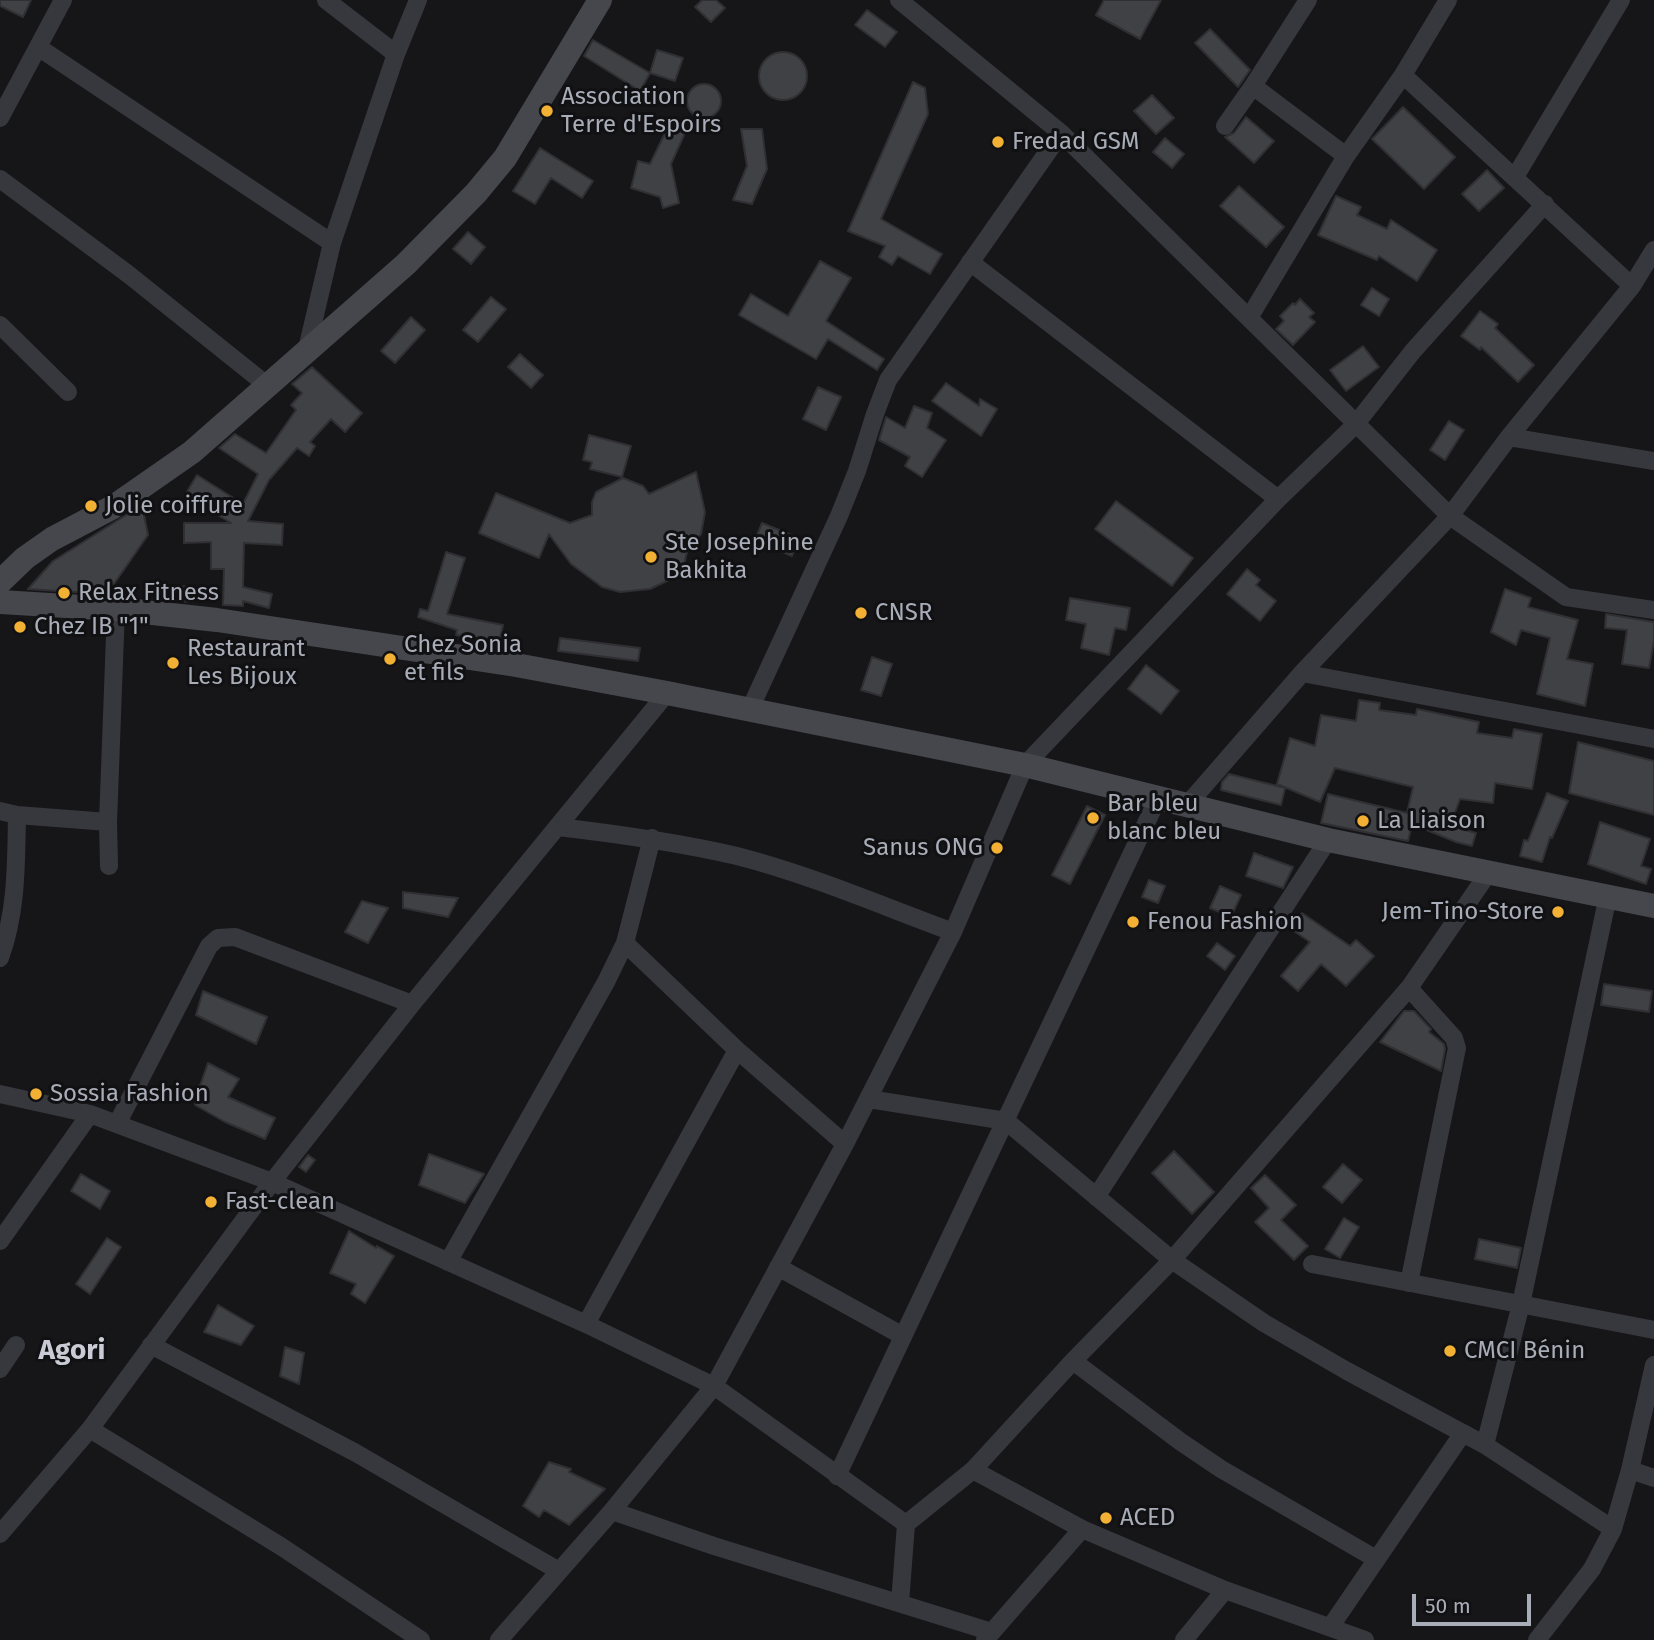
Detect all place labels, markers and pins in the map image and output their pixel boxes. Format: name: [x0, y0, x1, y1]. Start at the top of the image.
place label: Association Terre d'Espoirs: [561, 83, 721, 139]
marker: Association Terre d'Espoirs: [539, 103, 555, 119]
place label: Fredad GSM: [1012, 128, 1139, 156]
marker: Fredad GSM: [990, 134, 1006, 150]
place label: Jolie coiffure: [105, 492, 243, 520]
marker: Jolie coiffure: [83, 498, 99, 514]
place label: Ste Josephine Bakhita: [665, 529, 814, 585]
marker: Ste Josephine Bakhita: [643, 549, 659, 565]
place label: Relax Fitness: [78, 579, 219, 607]
marker: Relax Fitness: [56, 585, 72, 601]
place label: CNSR: [875, 599, 932, 627]
marker: CNSR: [853, 605, 869, 621]
place label: Chez IB "1": [34, 613, 149, 641]
marker: Chez IB "1": [12, 619, 28, 635]
place label: Chez Sonia et fils: [404, 631, 522, 687]
place label: Restaurant Les Bijoux: [187, 635, 305, 691]
marker: Chez Sonia et fils: [382, 651, 398, 667]
marker: Restaurant Les Bijoux: [165, 655, 181, 671]
place label: Bar bleu blanc bleu: [1107, 790, 1221, 846]
place label: La Liaison: [1377, 807, 1486, 835]
marker: Bar bleu blanc bleu: [1085, 810, 1101, 826]
marker: La Liaison: [1355, 813, 1371, 829]
place label: Sanus ONG: [863, 834, 983, 862]
marker: Sanus ONG: [989, 840, 1005, 856]
place label: Jem-Tino-Store: [1382, 898, 1544, 926]
marker: Jem-Tino-Store: [1550, 904, 1566, 920]
place label: Fenou Fashion: [1147, 908, 1303, 936]
marker: Fenou Fashion: [1125, 914, 1141, 930]
place label: Sossia Fashion: [50, 1080, 209, 1108]
marker: Sossia Fashion: [28, 1086, 44, 1102]
place label: Fast-clean: [225, 1188, 335, 1216]
marker: Fast-clean: [203, 1194, 219, 1210]
place label: CMCI Bénin: [1464, 1337, 1585, 1365]
marker: CMCI Bénin: [1442, 1343, 1458, 1359]
place label: ACED: [1120, 1504, 1175, 1532]
marker: ACED: [1098, 1510, 1114, 1526]

